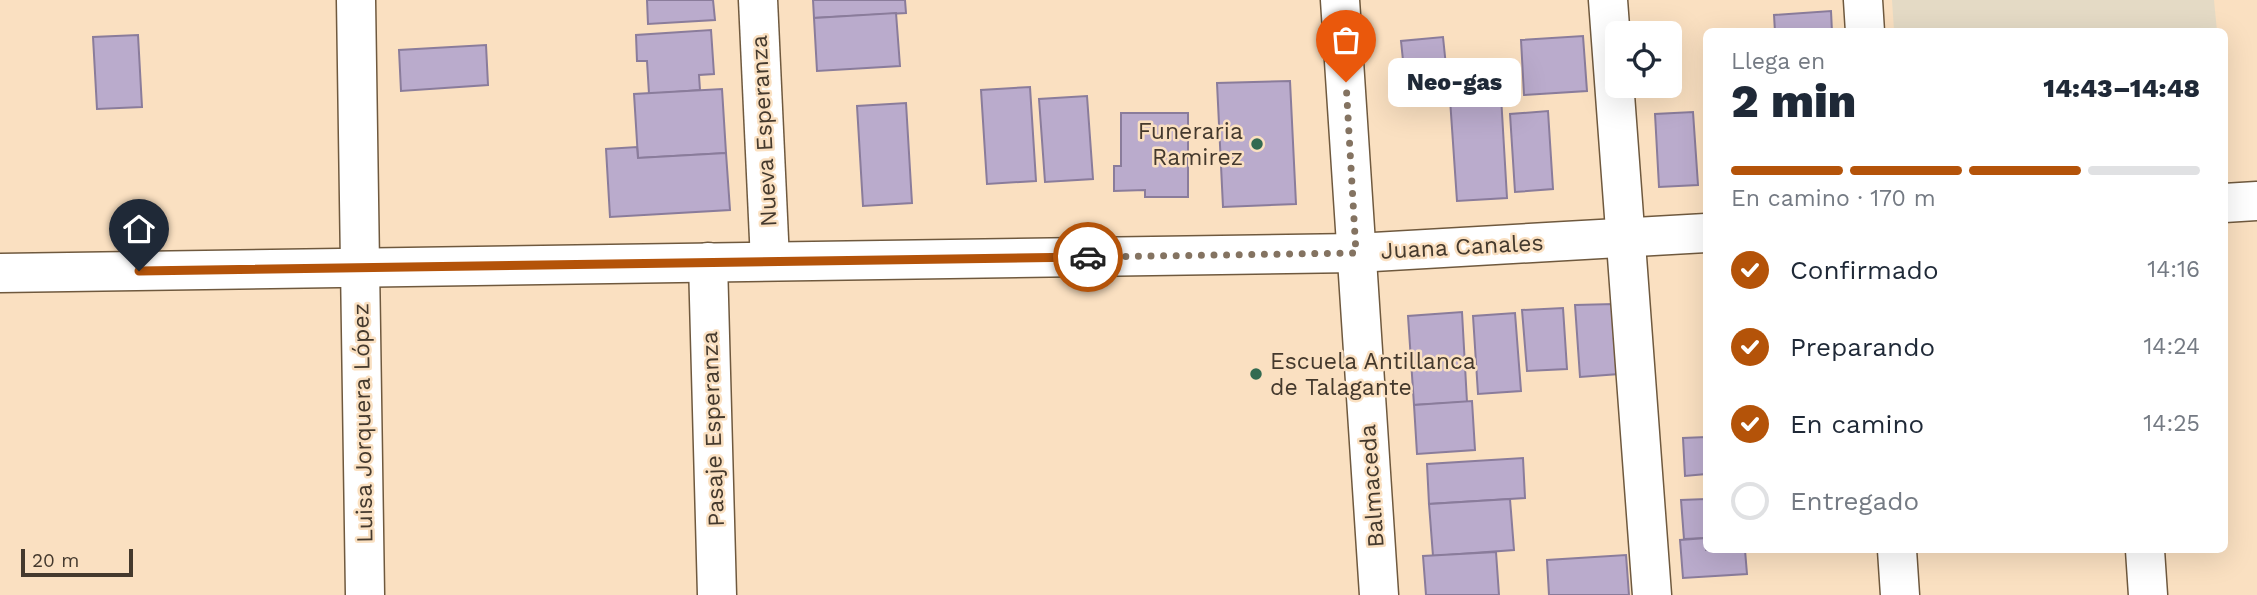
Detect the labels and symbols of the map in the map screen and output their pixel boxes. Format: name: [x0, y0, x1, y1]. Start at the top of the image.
pin: [1316, 10, 1376, 82]
street label: Nueva Esperanza: [745, 34, 783, 228]
callout: Neo-gas: [1388, 57, 1521, 106]
place label: Funeraria Ramirez: [1138, 118, 1243, 171]
marker: Funeraria Ramirez: [1249, 136, 1265, 152]
pin: [109, 199, 169, 271]
courier: [1053, 222, 1123, 292]
street label: Juana Canales: [1380, 229, 1544, 265]
street label: Luisa Jorquera López: [347, 303, 379, 543]
street label: Pasaje Esperanza: [696, 331, 730, 527]
place label: Escuela Antillanca de Talagante: [1270, 348, 1476, 401]
marker: Escuela Antillanca de Talagante: [1248, 366, 1264, 382]
street label: Balmaceda: [1354, 423, 1390, 549]
scale bar: [21, 546, 133, 578]

